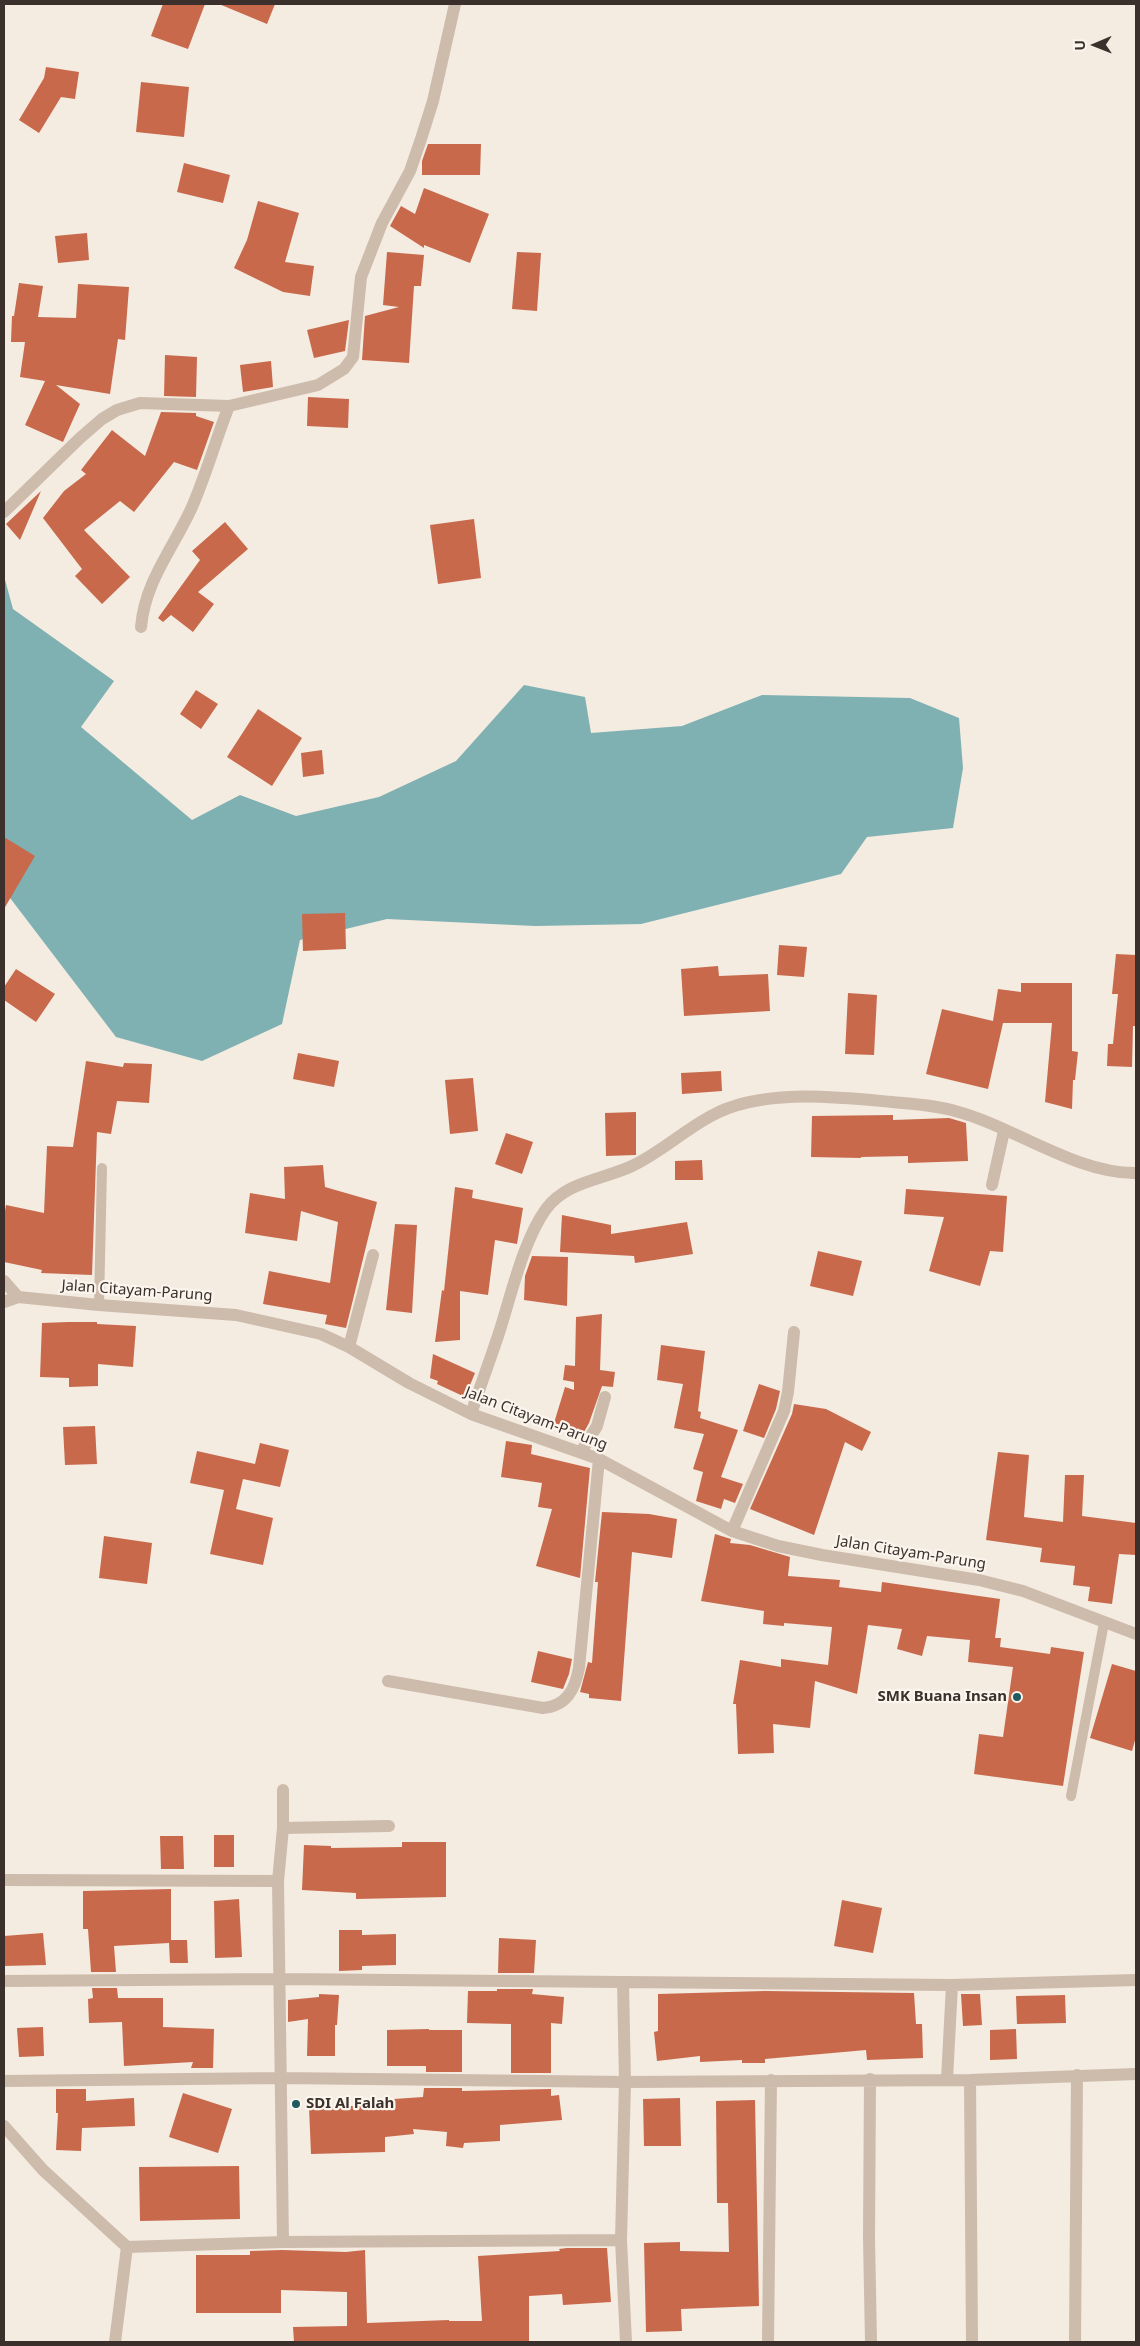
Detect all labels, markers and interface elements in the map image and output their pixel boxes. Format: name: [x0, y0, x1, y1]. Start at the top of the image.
north arrow: [1070, 20, 1120, 70]
text: U: [1070, 40, 1089, 51]
street label: Jalan Citayam-Parung: [61, 1277, 213, 1305]
street label: Jalan Citayam-Parung: [462, 1383, 610, 1455]
street label: Jalan Citayam-Parung: [835, 1532, 987, 1574]
place label: SMK Buana Insan: [878, 1688, 1007, 1706]
marker: SMK Buana Insan: [1011, 1691, 1023, 1703]
place label: SDI Al Falah: [306, 2095, 394, 2113]
marker: SDI Al Falah: [290, 2098, 302, 2110]

